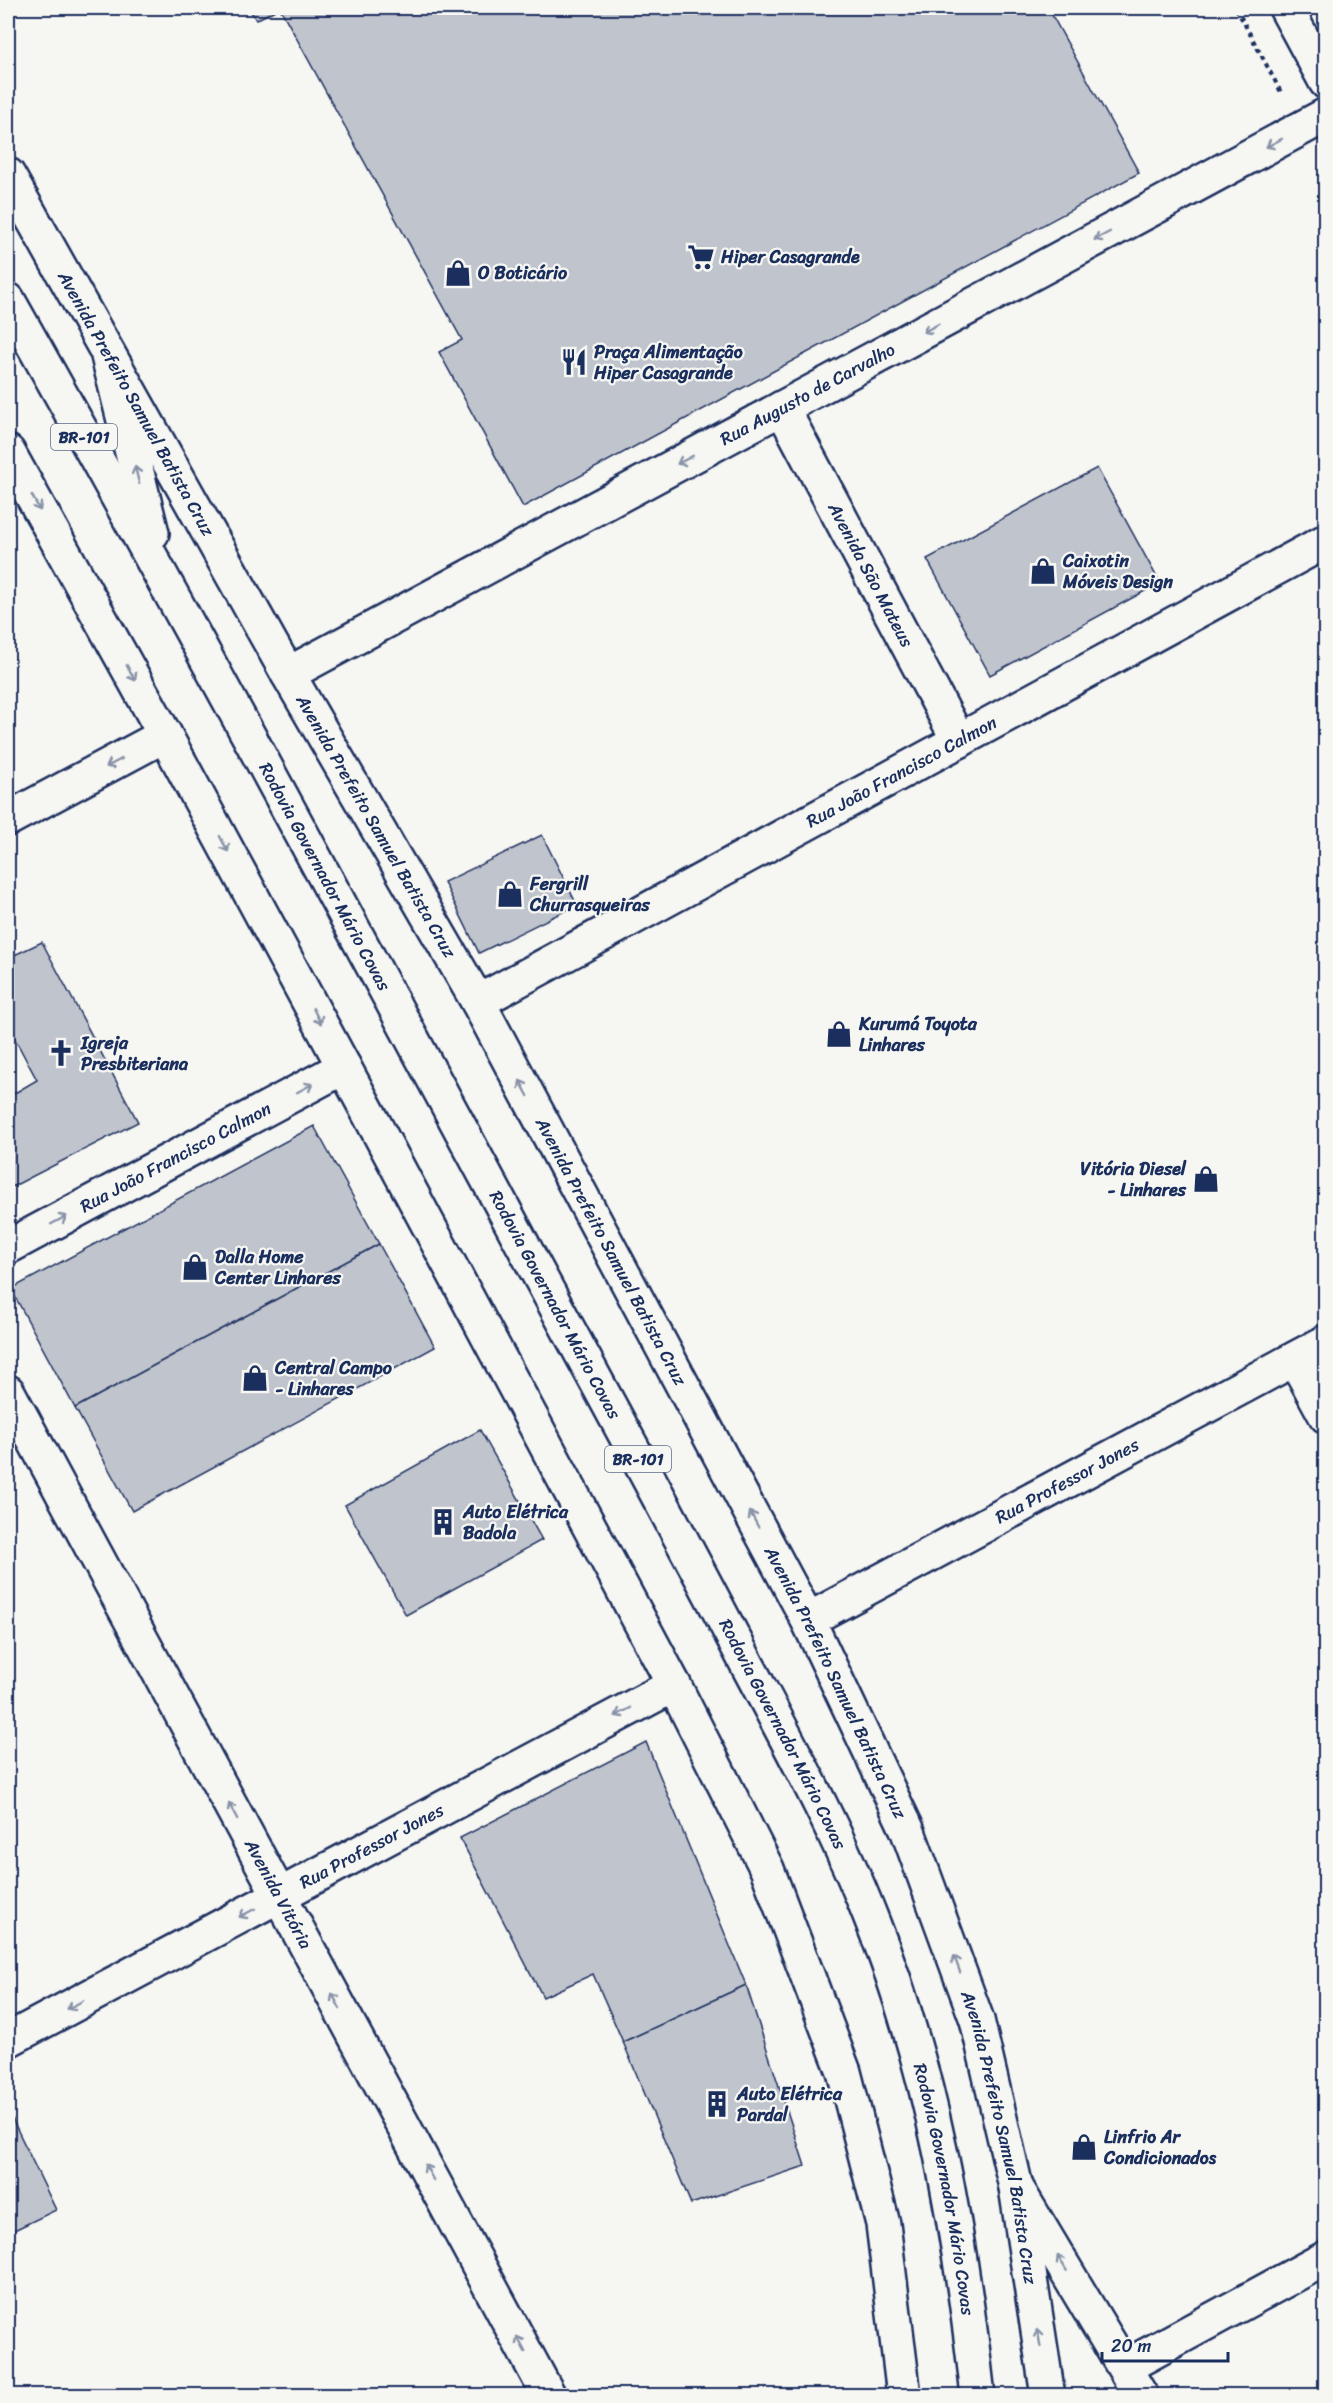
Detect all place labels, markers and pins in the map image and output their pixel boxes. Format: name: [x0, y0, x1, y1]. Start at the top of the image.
place label: Hiper Casagrande: [720, 241, 860, 273]
supermarket icon: Hiper Casagrande: [686, 242, 716, 272]
place label: O Boticário: [478, 257, 568, 289]
shop icon: O Boticário: [443, 258, 473, 288]
place label: Praça Alimentação Hiper Casagrande: [593, 336, 743, 389]
restaurant icon: Praça Alimentação Hiper Casagrande: [559, 347, 589, 377]
place label: Caixotin Móveis Design: [1062, 545, 1173, 598]
shop icon: Caixotin Móveis Design: [1028, 556, 1058, 586]
place label: Fergrill Churrasqueiras: [529, 868, 650, 921]
shop icon: Fergrill Churrasqueiras: [495, 879, 525, 909]
place label: Kurumá Toyota Linhares: [858, 1008, 978, 1061]
shop icon: Kurumá Toyota Linhares: [824, 1019, 854, 1049]
place label: Igreja Presbiteriana: [80, 1027, 189, 1080]
church icon: Igreja Presbiteriana: [46, 1038, 76, 1068]
place label: Vitória Diesel - Linhares: [1080, 1153, 1187, 1206]
shop icon: Vitória Diesel - Linhares: [1191, 1164, 1221, 1194]
place label: Dalla Home Center Linhares: [214, 1241, 341, 1294]
shop icon: Dalla Home Center Linhares: [180, 1252, 210, 1282]
place label: Central Campo - Linhares: [274, 1352, 393, 1405]
shop icon: Central Campo - Linhares: [240, 1363, 270, 1393]
place label: Auto Elétrica Badola: [462, 1496, 569, 1549]
building icon: Auto Elétrica Badola: [428, 1507, 458, 1537]
place label: Auto Elétrica Pardal: [736, 2078, 843, 2131]
building icon: Auto Elétrica Pardal: [702, 2089, 732, 2119]
place label: Linfrio Ar Condicionados: [1103, 2121, 1217, 2174]
shop icon: Linfrio Ar Condicionados: [1069, 2132, 1099, 2162]

